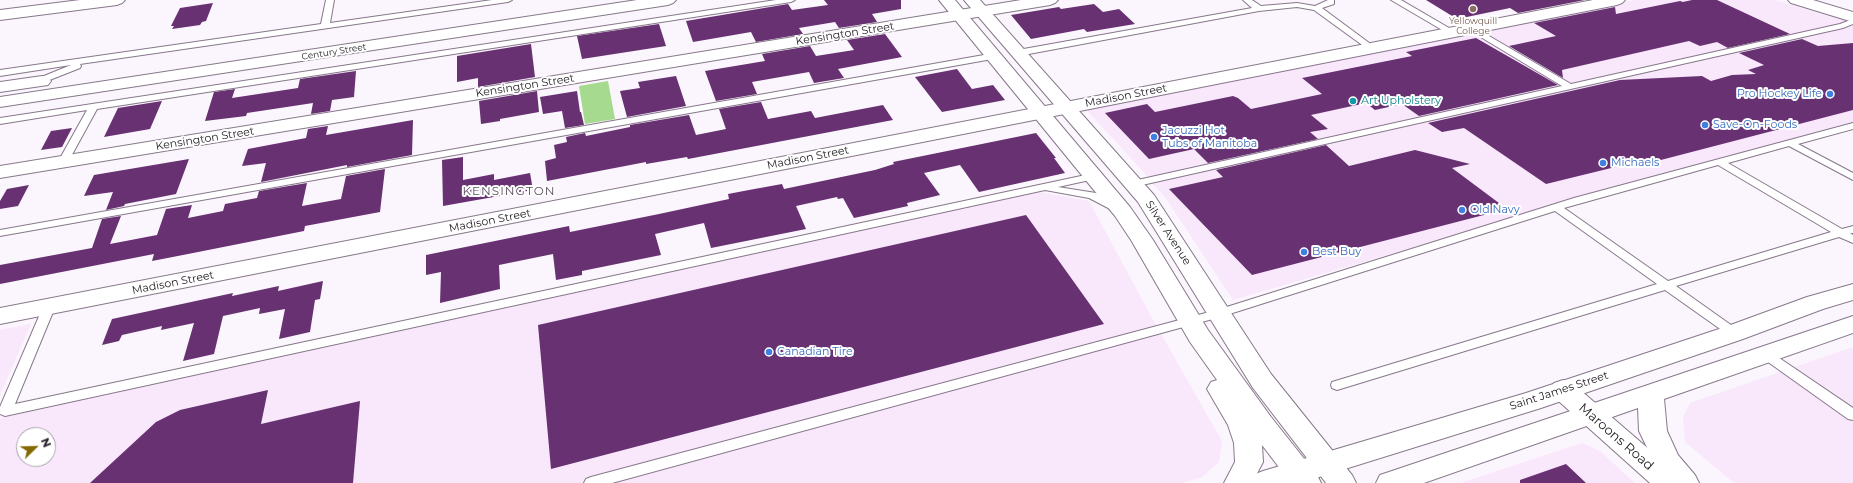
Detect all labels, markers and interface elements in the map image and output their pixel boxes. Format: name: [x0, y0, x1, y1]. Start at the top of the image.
marker: Yellowquill College: [1468, 4, 1478, 14]
place label: Yellowquill College: [1449, 16, 1497, 37]
street label: Kensington Street: [795, 20, 895, 48]
street label: Century Street: [301, 42, 367, 62]
street label: Kensington Street: [475, 72, 575, 100]
street label: Madison Street: [1084, 82, 1168, 110]
place label: Pro Hockey Life: [1737, 87, 1822, 101]
marker: Pro Hockey Life: [1825, 89, 1835, 99]
place label: Art Upholstery: [1361, 94, 1441, 108]
marker: Art Upholstery: [1348, 96, 1358, 106]
place label: Save-On-Foods: [1713, 118, 1797, 132]
marker: Save-On-Foods: [1700, 120, 1710, 130]
place label: Jacuzzi Hot Tubs of Manitoba: [1162, 124, 1257, 150]
street label: Kensington Street: [155, 125, 255, 153]
marker: Jacuzzi Hot Tubs of Manitoba: [1149, 132, 1159, 142]
street label: Madison Street: [766, 144, 850, 172]
place label: Michaels: [1611, 156, 1659, 170]
marker: Michaels: [1598, 158, 1608, 168]
district label: KENSINGTON: [463, 184, 555, 198]
street label: Silver Avenue: [1142, 198, 1194, 268]
place label: Old Navy: [1470, 203, 1520, 217]
marker: Old Navy: [1457, 205, 1467, 215]
street label: Madison Street: [448, 207, 532, 235]
place label: Best Buy: [1312, 245, 1361, 259]
marker: Best Buy: [1299, 247, 1309, 257]
street label: Madison Street: [131, 269, 215, 297]
place label: Canadian Tire: [777, 345, 853, 359]
marker: Canadian Tire: [764, 347, 774, 357]
street label: Saint James Street: [1508, 369, 1610, 413]
street label: Maroons Road: [1575, 400, 1657, 474]
north arrow: [16, 427, 56, 467]
text: N: [38, 436, 54, 450]

